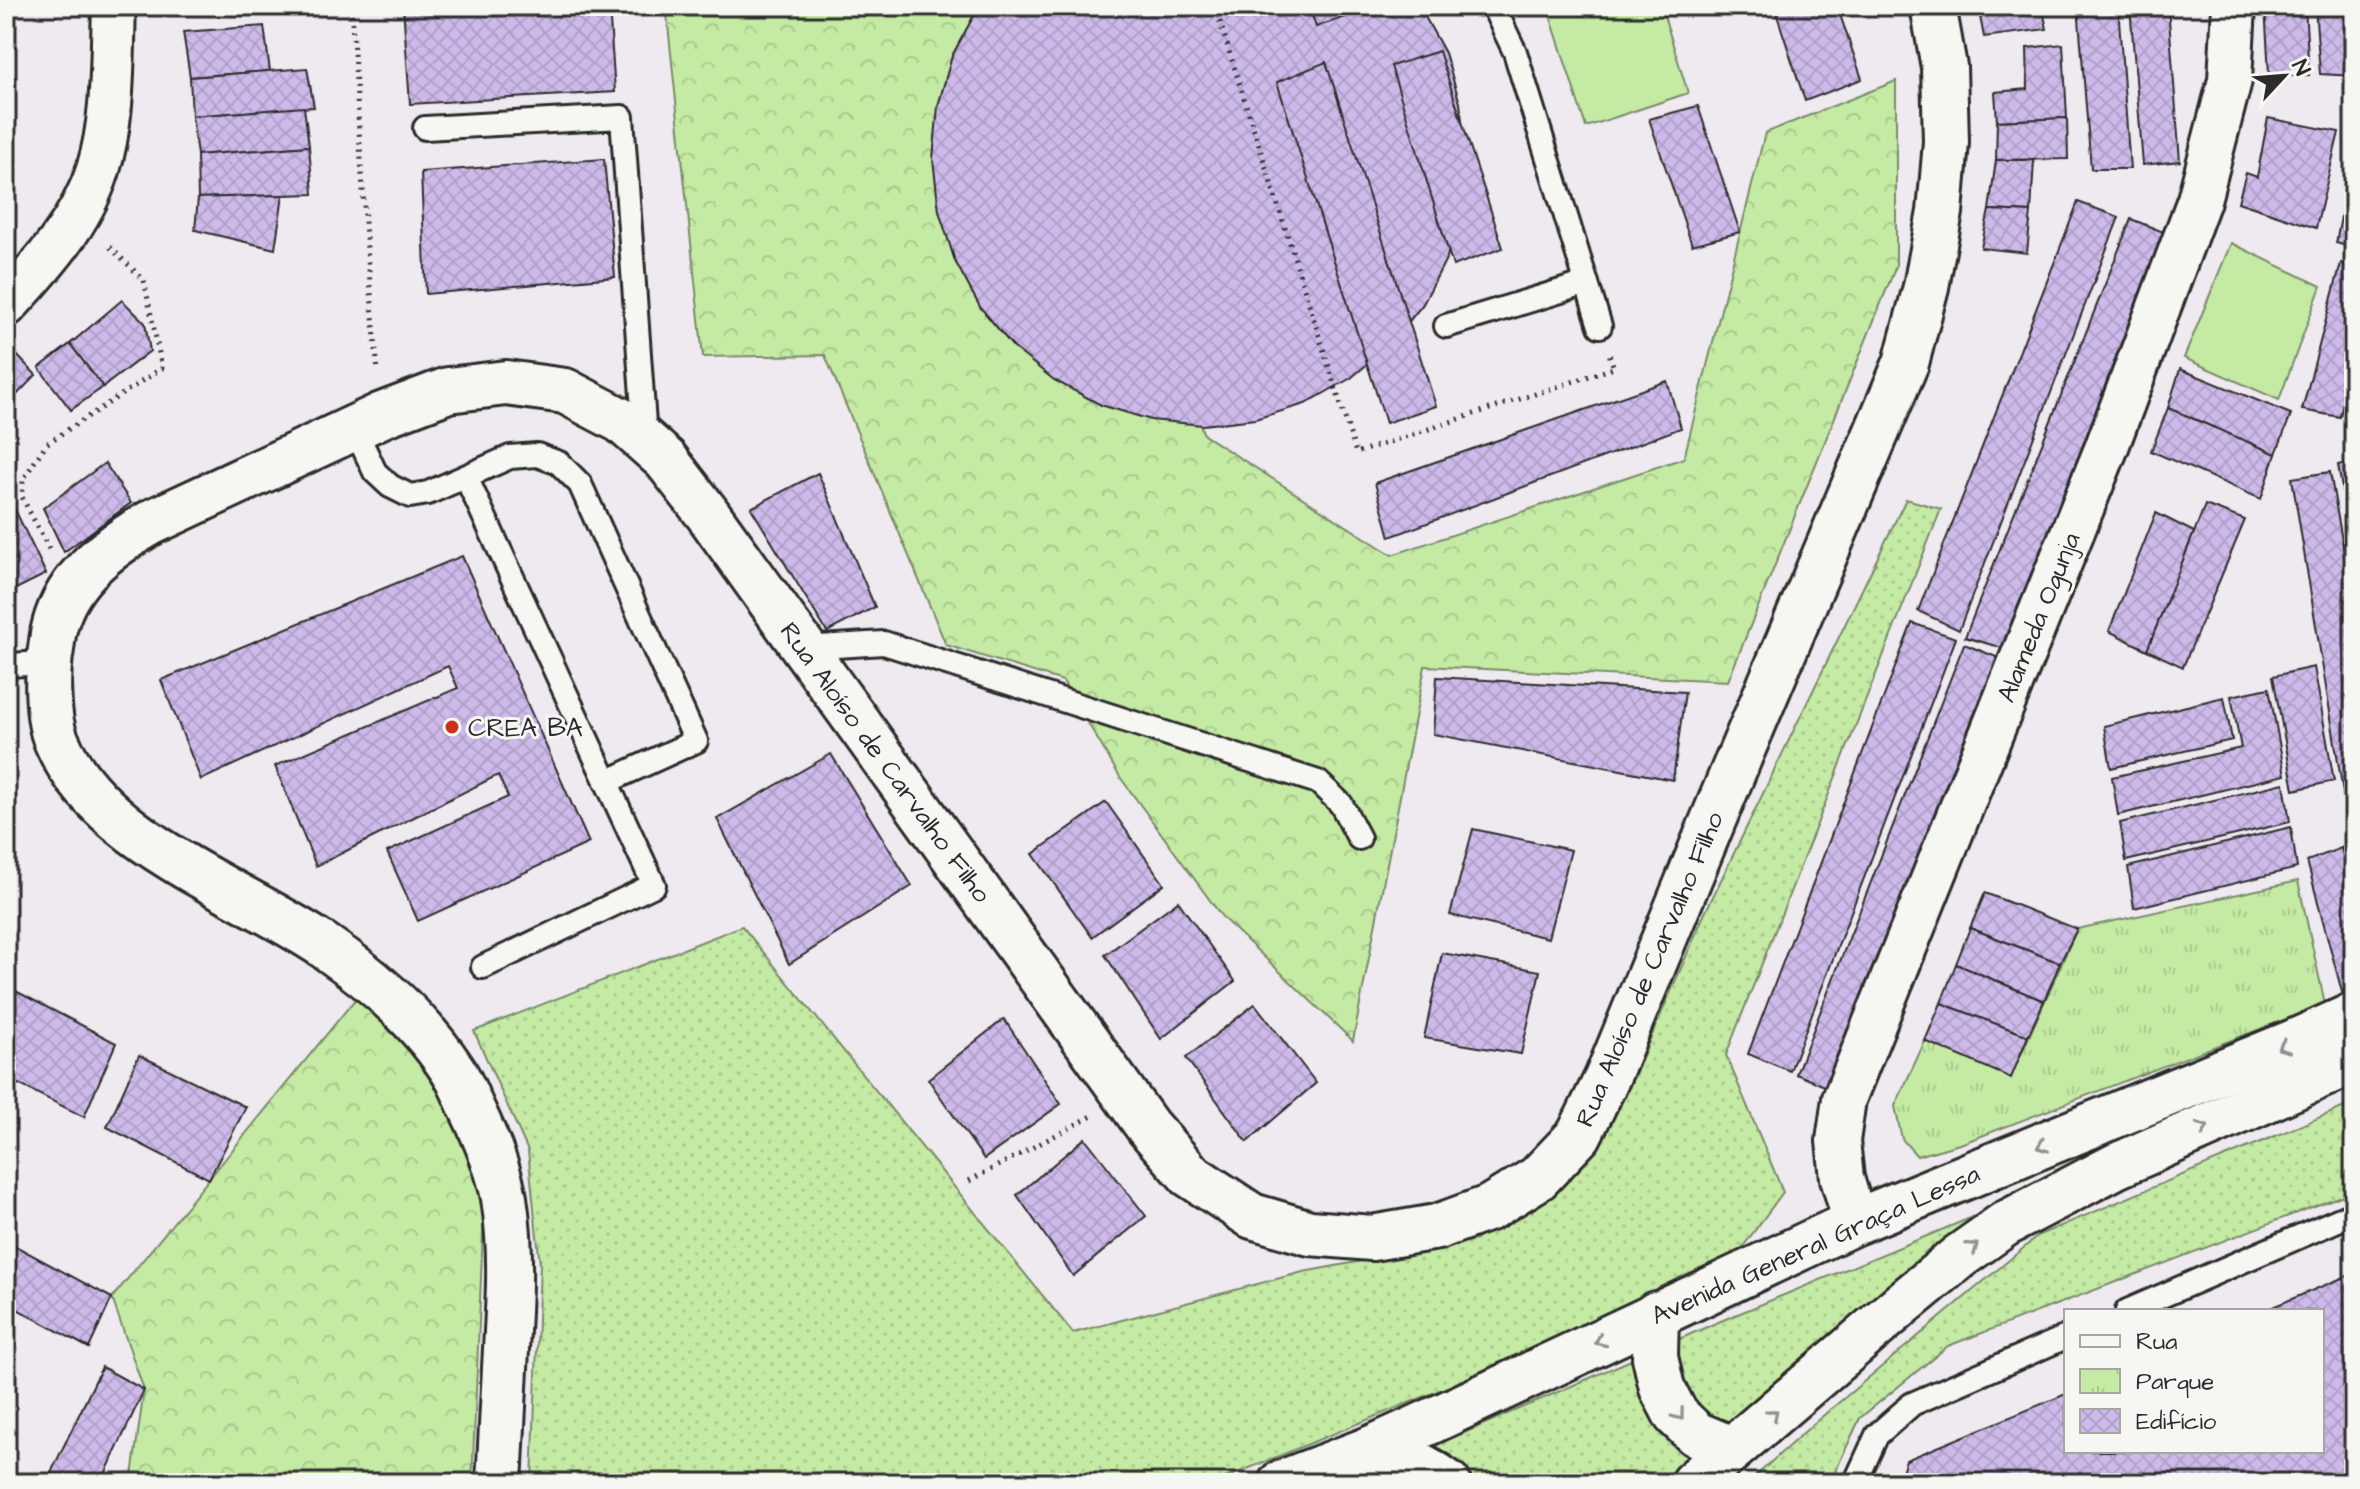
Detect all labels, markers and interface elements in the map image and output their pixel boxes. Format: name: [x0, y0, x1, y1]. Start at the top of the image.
north arrow: [2244, 36, 2324, 116]
text: N: [2284, 55, 2318, 81]
street label: Alameda Ogunja: [1988, 527, 2091, 708]
street label: Rua Aloíso de Carvalho Filho: [771, 615, 1000, 911]
place label: CREA BA: [468, 710, 583, 746]
marker: CREA BA: [443, 718, 461, 736]
street label: Rua Aloíso de Carvalho Filho: [1567, 806, 1733, 1132]
one-way arrow: [2277, 1037, 2291, 1053]
one-way arrow: [2195, 1122, 2209, 1138]
one-way arrow: [2036, 1136, 2050, 1152]
street label: Avenida General Graça Lessa: [1645, 1156, 1986, 1334]
one-way arrow: [1964, 1242, 1978, 1257]
legend: [2064, 1309, 2324, 1453]
text: Rua: [2136, 1325, 2178, 1359]
one-way arrow: [1593, 1331, 1608, 1347]
text: Parque: [2136, 1365, 2214, 1399]
text: Edifício: [2136, 1405, 2217, 1439]
one-way arrow: [1669, 1406, 1683, 1421]
one-way arrow: [1764, 1409, 1779, 1424]

